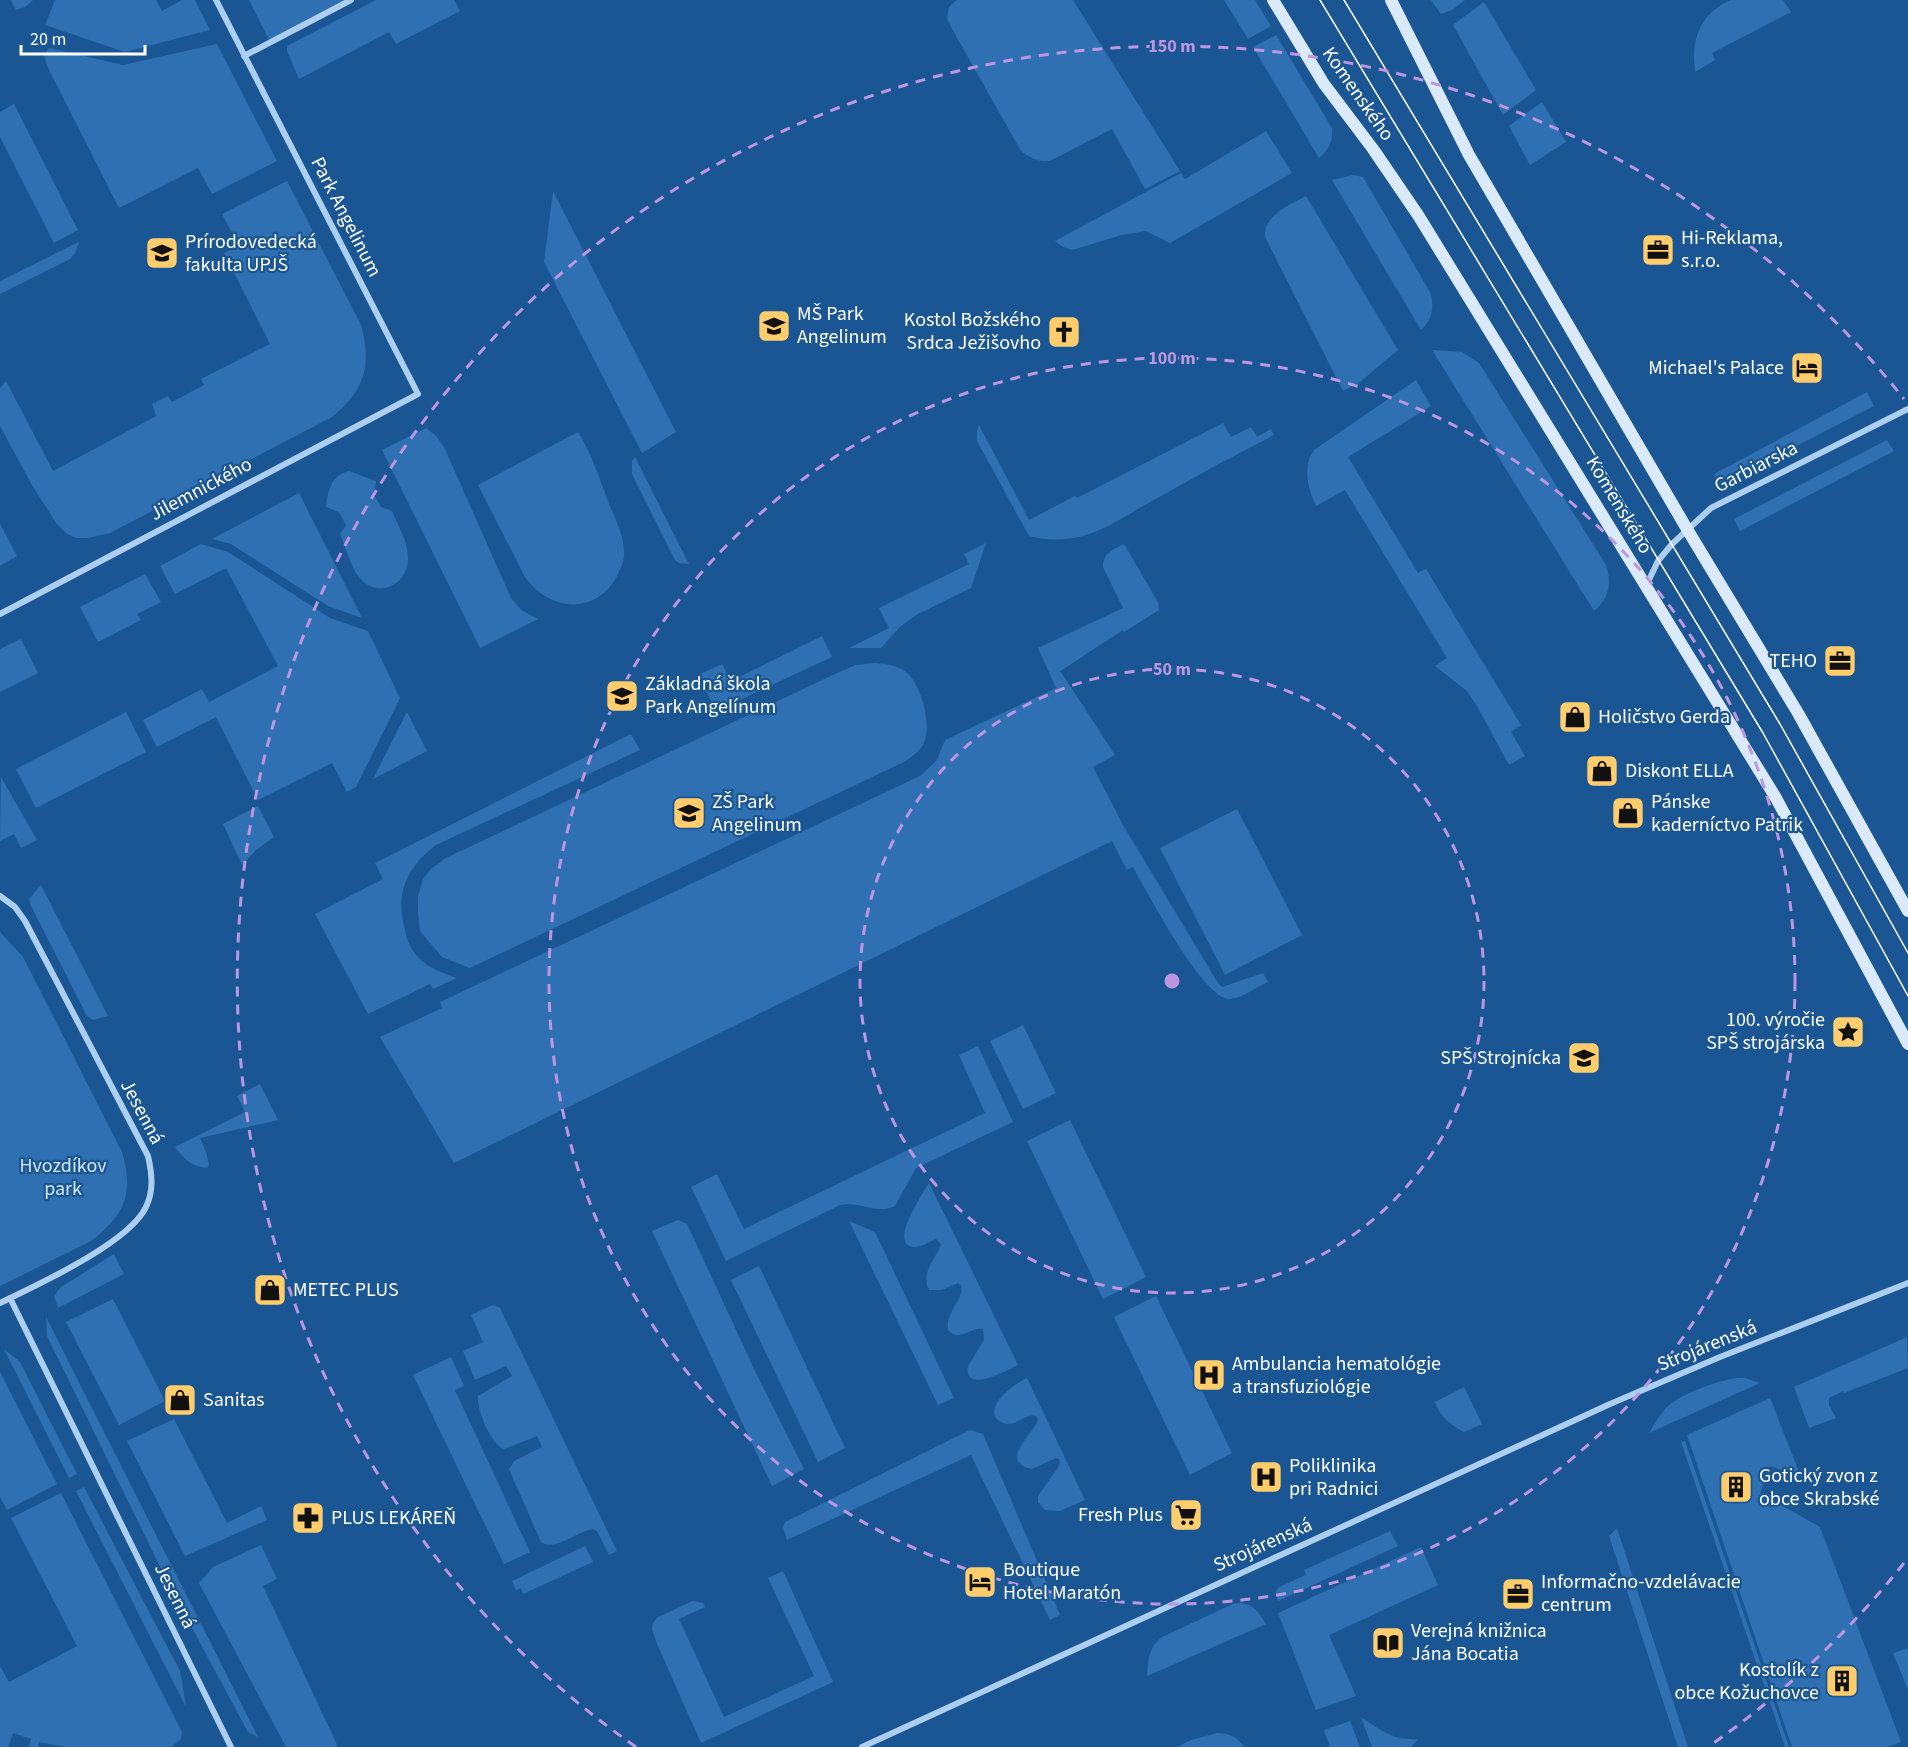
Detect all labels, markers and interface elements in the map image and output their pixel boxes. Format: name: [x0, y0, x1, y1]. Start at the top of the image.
scale bar: [21, 18, 146, 56]
text: 20 m: [30, 27, 66, 52]
text: 150 m: [1148, 34, 1196, 59]
street label: Komenského: [1315, 41, 1401, 147]
street label: Park Angelinum: [304, 152, 388, 282]
place label: Hi-Reklama, s.r.o.: [1681, 224, 1783, 275]
place label: Prírodovedecká fakulta UPJŠ: [185, 228, 317, 279]
office icon: Hi-Reklama, s.r.o.: [1640, 232, 1676, 268]
school or university icon: Prírodovedecká fakulta UPJŠ: [144, 235, 180, 271]
place label: MŠ Park Angelinum: [797, 300, 887, 351]
place label: Kostol Božského Srdca Ježišovho: [904, 306, 1041, 357]
school or university icon: MŠ Park Angelinum: [756, 308, 792, 344]
church icon: Kostol Božského Srdca Ježišovho: [1046, 314, 1082, 350]
text: 100 m: [1148, 346, 1196, 371]
hotel icon: Michael's Palace: [1789, 350, 1825, 386]
place label: Michael's Palace: [1648, 354, 1784, 382]
street label: Garbiarska: [1709, 434, 1803, 500]
street label: Jilemnického: [145, 450, 257, 528]
street label: Komenského: [1579, 451, 1659, 559]
office icon: TEHO: [1822, 643, 1858, 679]
place label: TEHO: [1769, 647, 1817, 675]
text: 50 m: [1153, 657, 1191, 682]
place label: Základná škola Park Angelínum: [645, 670, 776, 721]
school or university icon: Základná škola Park Angelínum: [604, 678, 640, 714]
shop icon: Holičstvo Gerda: [1557, 699, 1593, 735]
place label: Holičstvo Gerda: [1598, 703, 1730, 731]
shop icon: Diskont ELLA: [1584, 753, 1620, 789]
place label: Diskont ELLA: [1625, 757, 1734, 785]
place label: ZŠ Park Angelinum: [712, 788, 802, 839]
place label: Pánske kaderníctvo Patrik: [1651, 788, 1803, 839]
school or university icon: ZŠ Park Angelinum: [671, 795, 707, 831]
shop icon: Pánske kaderníctvo Patrik: [1610, 795, 1646, 831]
centre of rings: [1162, 971, 1182, 991]
place label: 100. výročie SPŠ strojárska: [1706, 1006, 1825, 1057]
place icon: 100. výročie SPŠ strojárska: [1830, 1014, 1866, 1050]
school or university icon: SPŠ Strojnícka: [1566, 1040, 1602, 1076]
place label: SPŠ Strojnícka: [1440, 1044, 1561, 1072]
street label: Jesenná: [113, 1075, 171, 1149]
park label: Hvozdíkov park: [20, 1152, 107, 1203]
shop icon: METEC PLUS: [252, 1272, 288, 1308]
place label: METEC PLUS: [293, 1276, 399, 1304]
street label: Strojárenská: [1653, 1313, 1761, 1379]
place label: Ambulancia hematológie a transfuziológie: [1232, 1350, 1441, 1401]
hospital icon: Ambulancia hematológie a transfuziológie: [1191, 1357, 1227, 1393]
shop icon: Sanitas: [162, 1382, 198, 1418]
place label: Sanitas: [203, 1386, 264, 1414]
place label: Poliklinika pri Radnici: [1289, 1452, 1378, 1503]
hospital icon: Poliklinika pri Radnici: [1248, 1459, 1284, 1495]
place label: Gotický zvon z obce Skrabské: [1759, 1462, 1880, 1513]
building icon: Gotický zvon z obce Skrabské: [1718, 1469, 1754, 1505]
supermarket icon: Fresh Plus: [1168, 1497, 1204, 1533]
pharmacy icon: PLUS LEKÁREŇ: [290, 1500, 326, 1536]
place label: Fresh Plus: [1078, 1501, 1163, 1529]
place label: PLUS LEKÁREŇ: [331, 1504, 456, 1532]
street label: Strojárenská: [1209, 1511, 1317, 1579]
place label: Boutique Hotel Maratón: [1003, 1556, 1121, 1607]
street label: Jesenná: [147, 1559, 203, 1633]
hotel icon: Boutique Hotel Maratón: [962, 1564, 998, 1600]
place label: Informačno-vzdelávacie centrum: [1541, 1568, 1741, 1619]
office icon: Informačno-vzdelávacie centrum: [1500, 1576, 1536, 1612]
place label: Verejná knižnica Jána Bocatia: [1411, 1617, 1547, 1668]
library icon: Verejná knižnica Jána Bocatia: [1370, 1625, 1406, 1661]
place label: Kostolík z obce Kožuchovce: [1674, 1656, 1819, 1707]
building icon: Kostolík z obce Kožuchovce: [1824, 1663, 1860, 1699]

